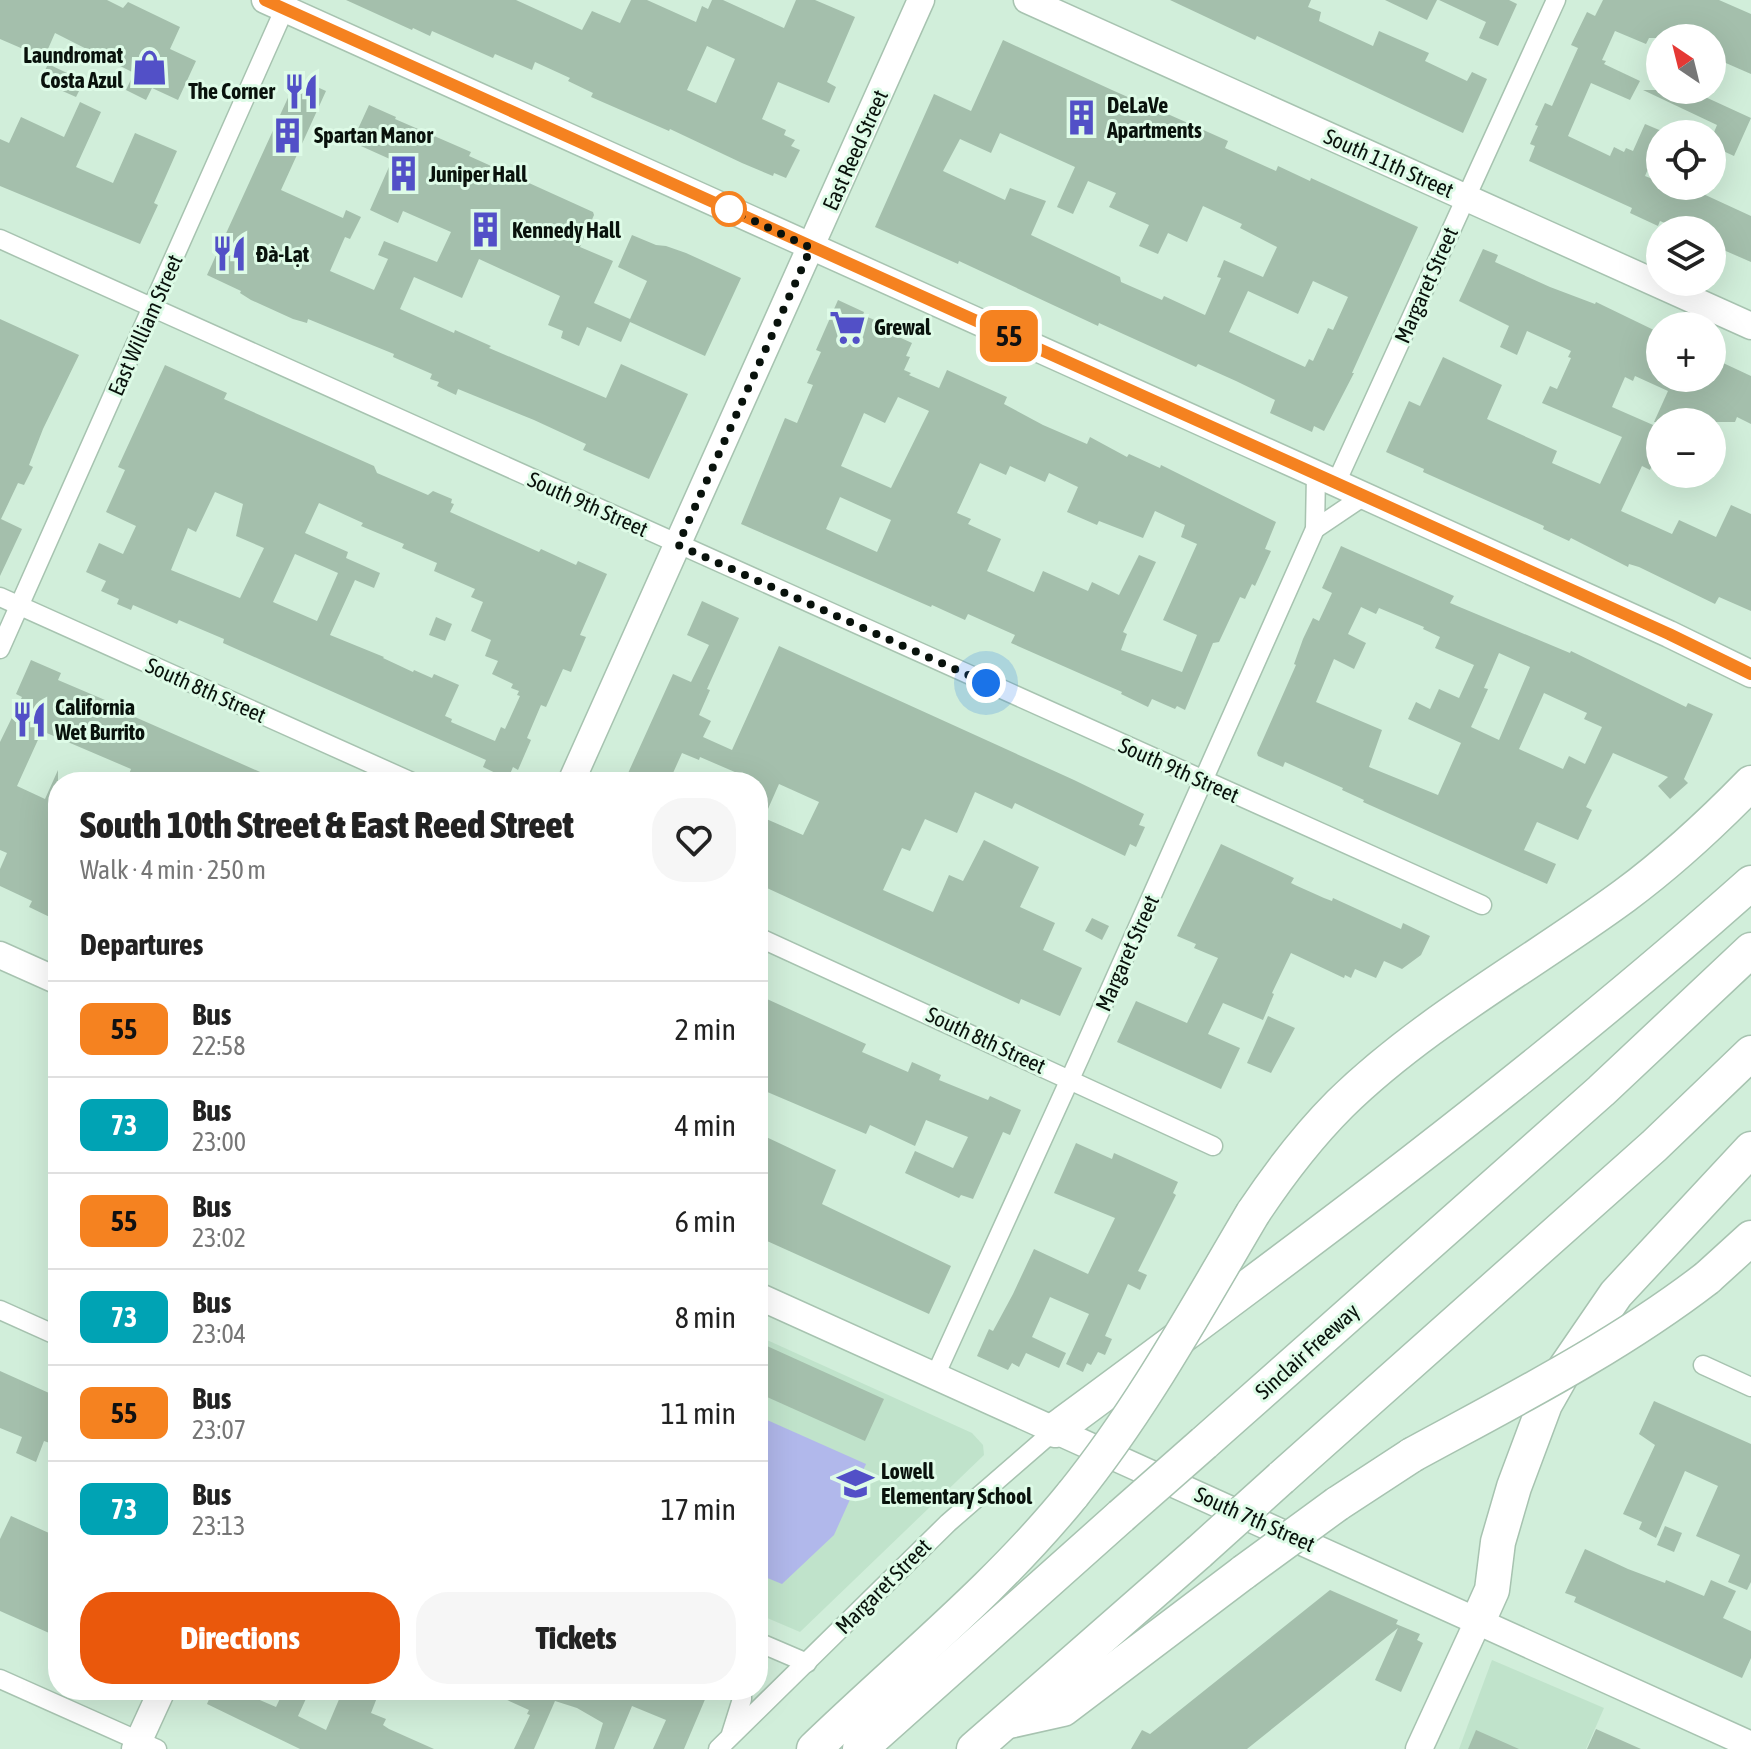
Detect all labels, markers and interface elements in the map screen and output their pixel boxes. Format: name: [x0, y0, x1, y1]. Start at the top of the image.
north arrow: [1646, 24, 1726, 104]
map controls: [1646, 24, 1726, 488]
place label: Laundromat Costa Azul: [23, 42, 124, 93]
shop icon: Laundromat Costa Azul: [130, 49, 168, 87]
restaurant icon: The Corner: [282, 72, 320, 110]
place label: The Corner: [188, 78, 275, 104]
street label: East Reed Street: [817, 86, 893, 214]
place label: DeLaVe Apartments: [1106, 92, 1202, 143]
building icon: DeLaVe Apartments: [1062, 99, 1100, 137]
building icon: Spartan Manor: [269, 116, 307, 154]
button: locate: [1646, 120, 1726, 200]
place label: Spartan Manor: [314, 122, 433, 148]
street label: South 11th Street: [1320, 123, 1458, 203]
building icon: Juniper Hall: [384, 155, 422, 193]
place label: Juniper Hall: [428, 161, 528, 187]
unlabelled marker: [712, 192, 746, 226]
building icon: Kennedy Hall: [467, 211, 505, 249]
button: layers: [1646, 216, 1726, 296]
place label: Kennedy Hall: [512, 217, 622, 243]
street label: Margaret Street: [1389, 223, 1463, 347]
restaurant icon: Đà-Lạt: [211, 235, 249, 273]
place label: Đà-Lạt: [256, 241, 310, 267]
street label: East William Street: [102, 250, 188, 400]
supermarket icon: Grewal: [829, 308, 867, 346]
line badge: 55: [973, 310, 1045, 362]
button: +: [1646, 312, 1726, 392]
place label: Grewal: [874, 314, 932, 340]
text: 55: [996, 320, 1022, 352]
button: −: [1646, 408, 1726, 488]
street label: South 9th Street: [524, 466, 652, 542]
street label: South 8th Street: [142, 652, 270, 728]
your location: [966, 663, 1006, 703]
place label: California Wet Burrito: [54, 694, 145, 745]
restaurant icon: California Wet Burrito: [10, 701, 48, 739]
street label: South 9th Street: [1115, 732, 1243, 808]
button: heart: [652, 798, 736, 882]
text: South 10th Street & East Reed Street: [80, 803, 574, 846]
text: Walk · 4 min · 250 m: [80, 855, 266, 885]
street label: Margaret Street: [1090, 891, 1164, 1015]
text: Departures: [80, 927, 203, 961]
text: Bus: [192, 997, 231, 1031]
street label: South 8th Street: [922, 1001, 1050, 1079]
text: 2 min: [675, 1012, 736, 1046]
text: 55: [111, 1013, 137, 1045]
text: 22:58: [192, 1031, 246, 1061]
text: Bus: [192, 1093, 231, 1127]
text: 4 min: [675, 1108, 736, 1142]
text: 73: [111, 1109, 137, 1141]
text: 23:00: [192, 1127, 246, 1157]
text: Bus: [192, 1189, 231, 1223]
text: 6 min: [675, 1204, 736, 1238]
text: 55: [111, 1205, 137, 1237]
text: 23:02: [192, 1223, 246, 1253]
text: Bus: [192, 1285, 231, 1319]
street label: Sinclair Freeway: [1250, 1298, 1364, 1404]
text: 8 min: [675, 1300, 736, 1334]
text: 73: [111, 1301, 137, 1333]
text: 23:04: [192, 1319, 246, 1349]
text: Bus: [192, 1381, 231, 1415]
text: 11 min: [661, 1396, 736, 1430]
text: 55: [111, 1397, 137, 1429]
text: 23:07: [192, 1415, 246, 1445]
place label: Lowell Elementary School: [881, 1458, 1033, 1509]
school or university icon: Lowell Elementary School: [836, 1465, 874, 1503]
text: Bus: [192, 1477, 231, 1511]
street label: South 7th Street: [1191, 1481, 1319, 1557]
text: 17 min: [661, 1492, 736, 1526]
text: 73: [111, 1493, 137, 1525]
text: 23:13: [192, 1511, 246, 1541]
street label: Margaret Street: [830, 1533, 936, 1639]
button: Directions: [80, 1592, 400, 1684]
button: Tickets: [416, 1592, 736, 1684]

